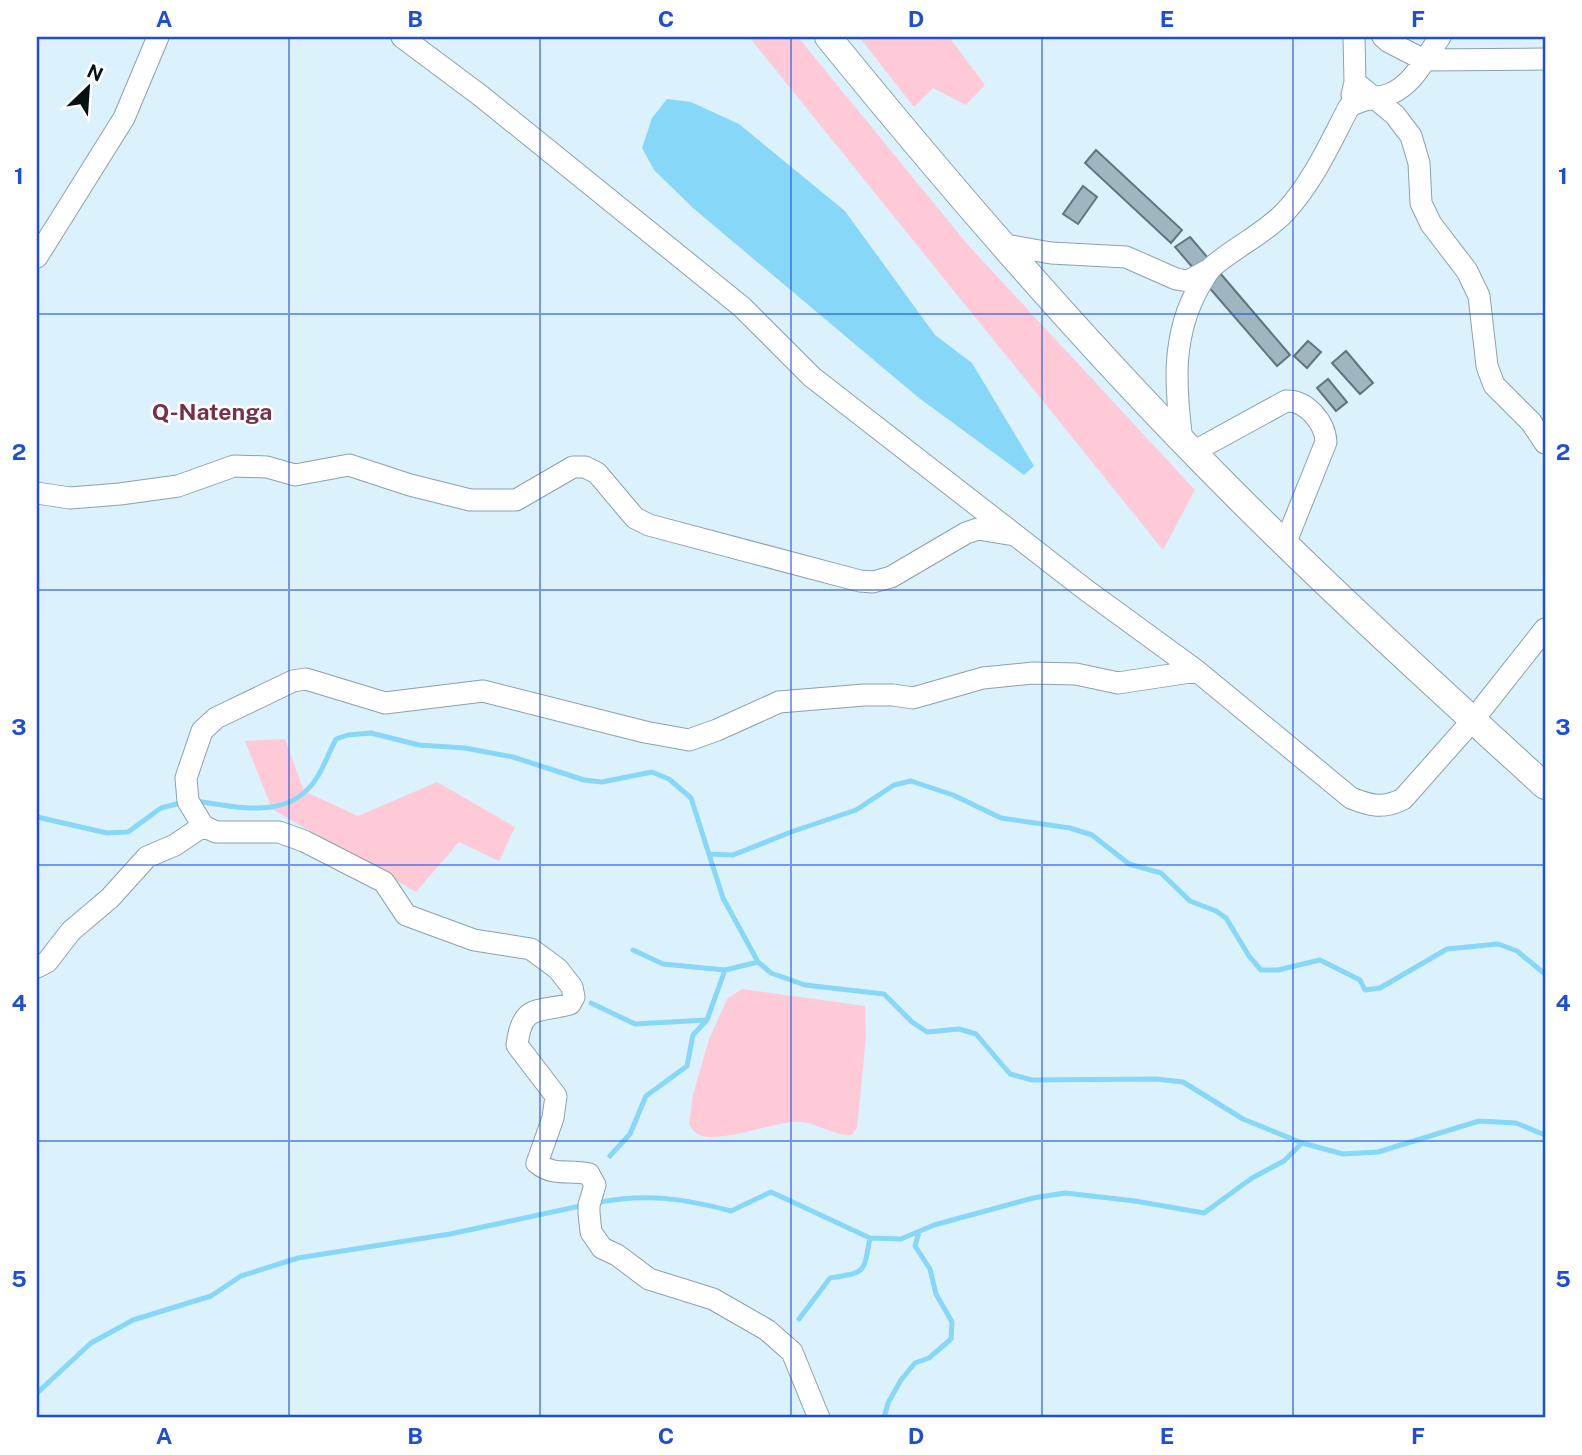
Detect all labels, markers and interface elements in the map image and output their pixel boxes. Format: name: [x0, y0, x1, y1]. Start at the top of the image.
text: A: [156, 5, 173, 32]
text: B: [407, 5, 423, 32]
text: C: [658, 5, 674, 32]
text: D: [908, 5, 924, 32]
text: E: [1160, 5, 1174, 32]
text: F: [1411, 5, 1425, 32]
north arrow: [52, 52, 122, 122]
text: N: [84, 59, 107, 86]
text: 1: [14, 162, 24, 189]
text: 1: [1558, 162, 1568, 189]
district label: Q-Natenga: [152, 398, 272, 425]
text: 2: [12, 438, 26, 465]
text: 2: [1556, 438, 1570, 465]
text: 3: [11, 713, 27, 740]
text: 3: [1555, 713, 1571, 740]
text: 4: [11, 989, 27, 1016]
text: 4: [1555, 989, 1571, 1016]
text: 5: [11, 1265, 27, 1292]
text: 5: [1555, 1265, 1571, 1292]
text: A: [156, 1422, 173, 1449]
text: B: [407, 1422, 423, 1449]
text: C: [658, 1422, 674, 1449]
text: D: [908, 1422, 924, 1449]
text: E: [1160, 1422, 1174, 1449]
text: F: [1411, 1422, 1425, 1449]

